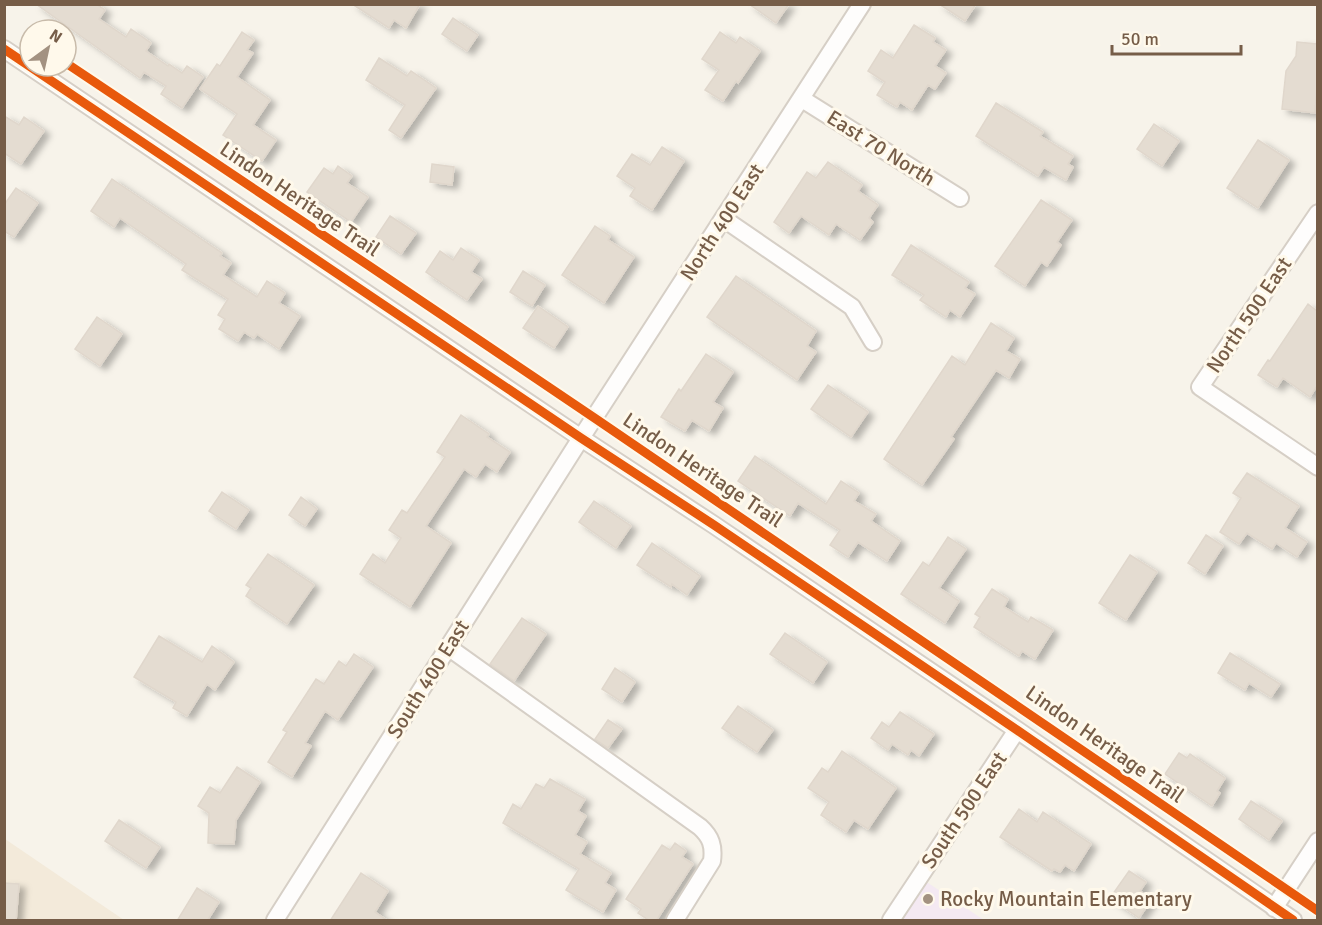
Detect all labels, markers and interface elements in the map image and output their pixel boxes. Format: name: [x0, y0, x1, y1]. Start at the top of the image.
north arrow: [18, 18, 78, 78]
scale bar: [1112, 18, 1241, 56]
text: N: [46, 25, 66, 48]
text: 50 m: [1121, 28, 1159, 50]
street label: East 70 North: [822, 104, 940, 192]
street label: Lindon Heritage Trail: [215, 136, 385, 262]
street label: North 400 East: [675, 159, 769, 285]
street label: North 500 East: [1201, 252, 1297, 378]
street label: Lindon Heritage Trail: [618, 407, 788, 533]
street label: South 400 East: [381, 615, 475, 743]
street label: Lindon Heritage Trail: [1021, 680, 1189, 808]
street label: South 500 East: [915, 747, 1013, 873]
place label: Rocky Mountain Elementary: [940, 886, 1192, 912]
marker: Rocky Mountain Elementary: [921, 892, 935, 906]

